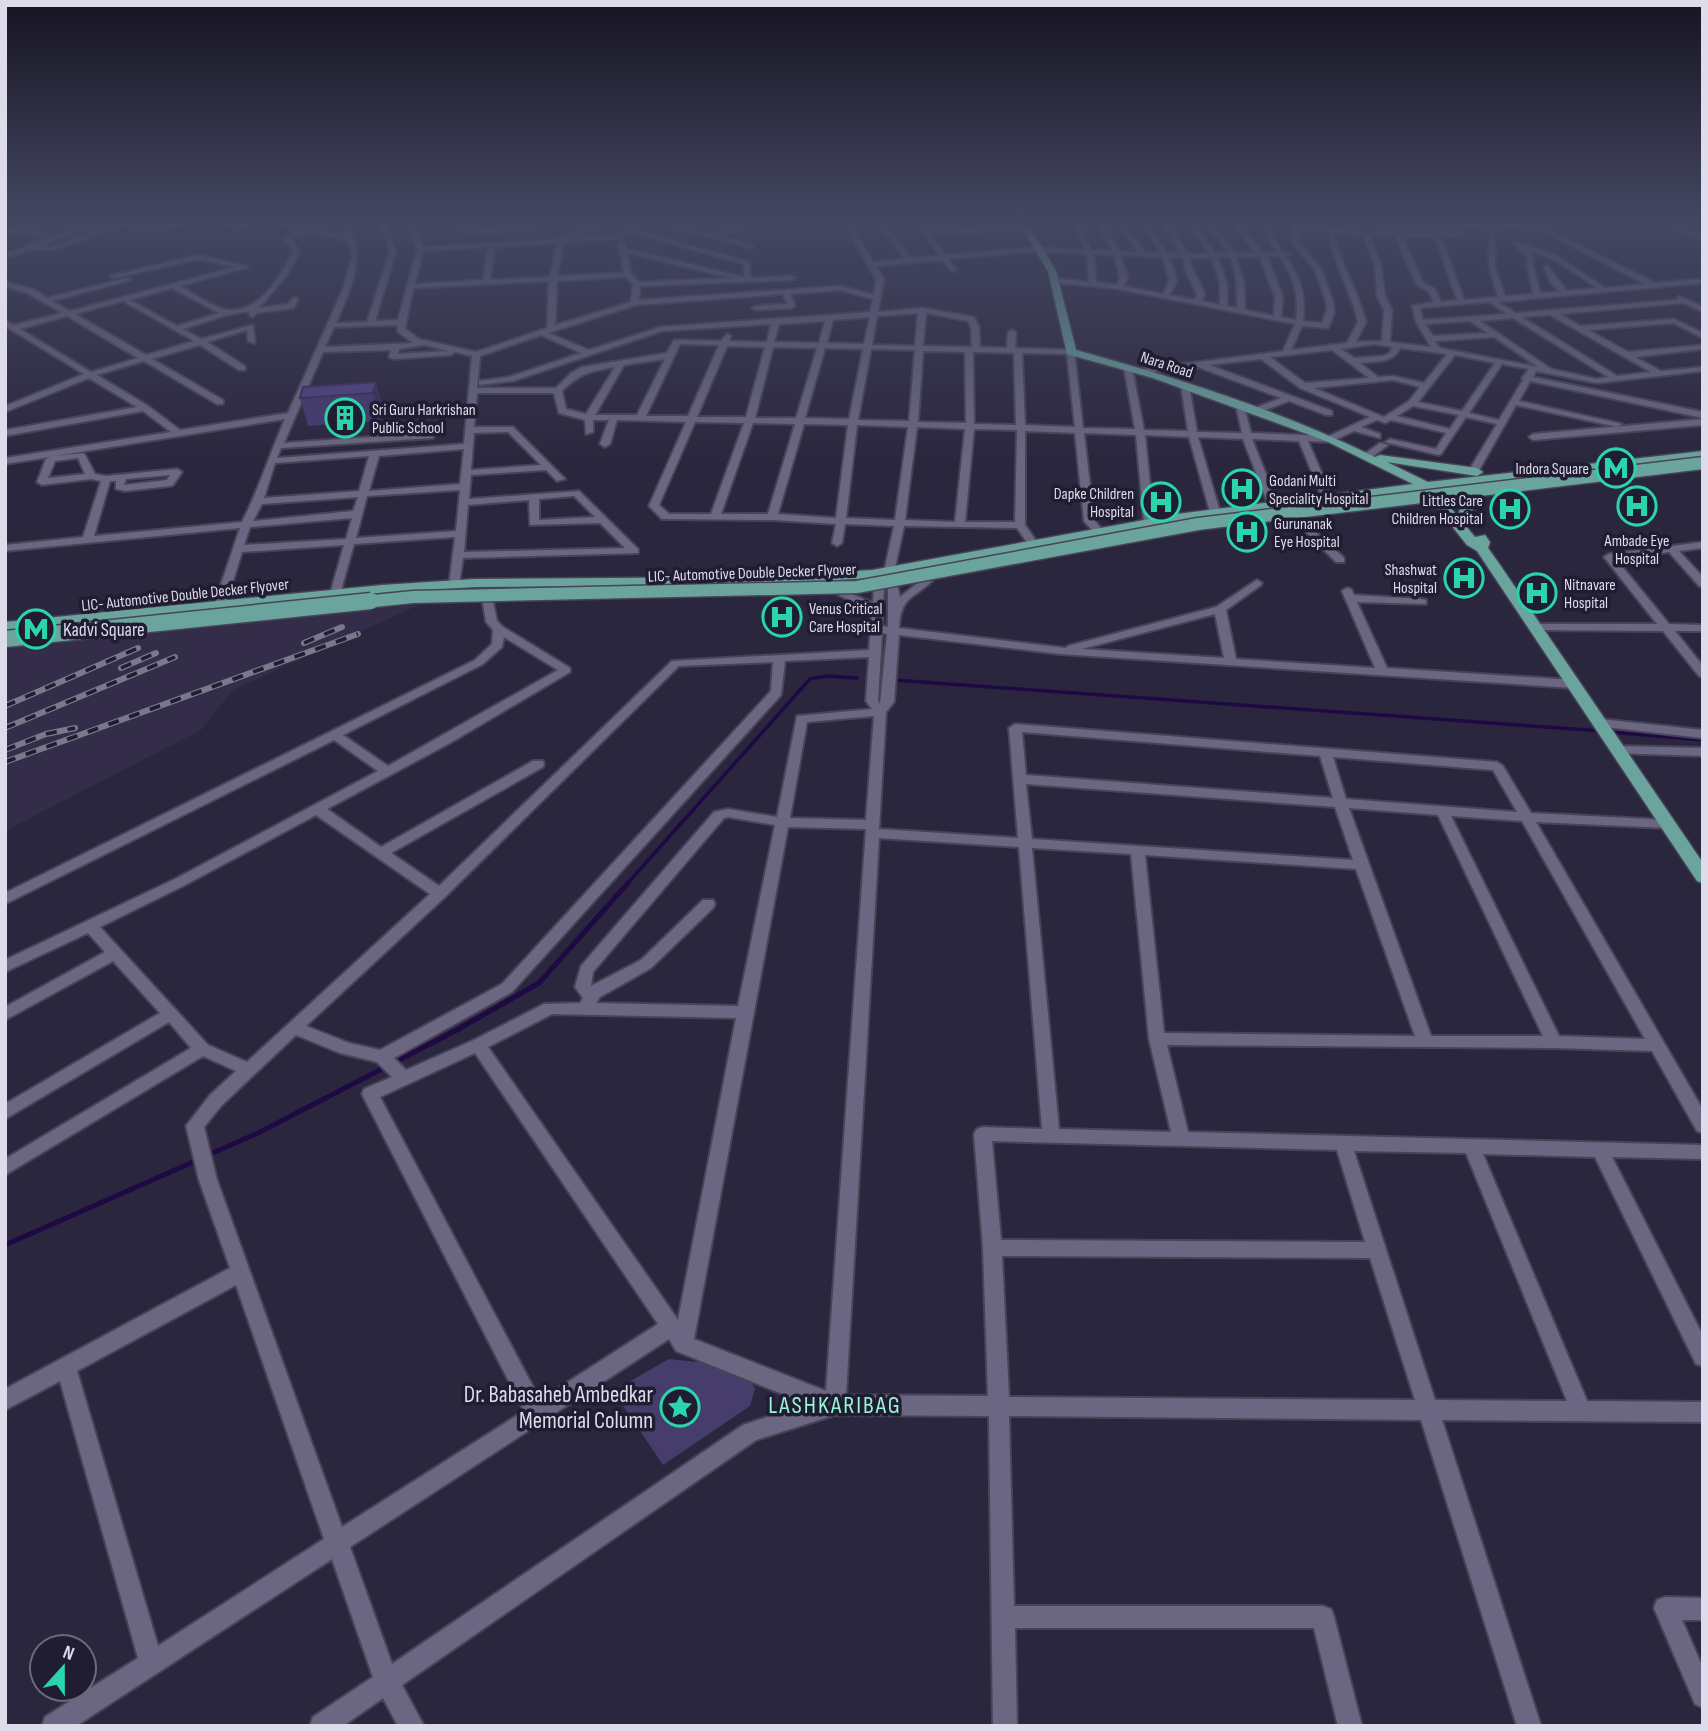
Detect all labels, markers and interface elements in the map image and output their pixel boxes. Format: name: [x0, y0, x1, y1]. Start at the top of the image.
street label: Nara Road: [1138, 348, 1195, 383]
building icon: Sri Guru Harkrishan Public School: [324, 397, 366, 439]
place label: Sri Guru Harkrishan Public School: [372, 401, 476, 438]
metro station icon: Indora Square: [1595, 447, 1637, 489]
place label: Indora Square: [1515, 460, 1589, 479]
hospital icon: Godani Multi Speciality Hospital: [1221, 468, 1263, 510]
place label: Godani Multi Speciality Hospital: [1269, 472, 1368, 509]
hospital icon: Dapke Children Hospital: [1140, 481, 1182, 523]
place label: Dapke Children Hospital: [1054, 485, 1134, 522]
hospital icon: Ambade Eye Hospital: [1616, 485, 1658, 527]
hospital icon: Littles Care Children Hospital: [1489, 488, 1531, 530]
place label: Littles Care Children Hospital: [1392, 492, 1483, 529]
hospital icon: Gurunanak Eye Hospital: [1226, 511, 1268, 553]
place label: Gurunanak Eye Hospital: [1274, 515, 1340, 552]
place label: Ambade Eye Hospital: [1604, 532, 1669, 569]
hospital icon: Shashwat Hospital: [1443, 557, 1485, 599]
street label: LIC- Automotive Double Decker Flyover: [647, 560, 857, 587]
place label: Shashwat Hospital: [1385, 561, 1437, 598]
hospital icon: Nitnavare Hospital: [1516, 572, 1558, 614]
street label: LIC- Automotive Double Decker Flyover: [80, 575, 290, 616]
place label: Nitnavare Hospital: [1564, 576, 1616, 613]
hospital icon: Venus Critical Care Hospital: [761, 596, 803, 638]
place label: Venus Critical Care Hospital: [809, 600, 882, 637]
metro station icon: Kadvi Square: [15, 608, 57, 650]
place label: Kadvi Square: [63, 619, 145, 642]
place label: Dr. Babasaheb Ambedkar Memorial Column: [464, 1381, 653, 1435]
place icon: Dr. Babasaheb Ambedkar Memorial Column: [659, 1386, 701, 1428]
district label: LASHKARIBAG: [768, 1391, 902, 1420]
north arrow: [28, 1633, 98, 1703]
text: N: [60, 1641, 77, 1666]

